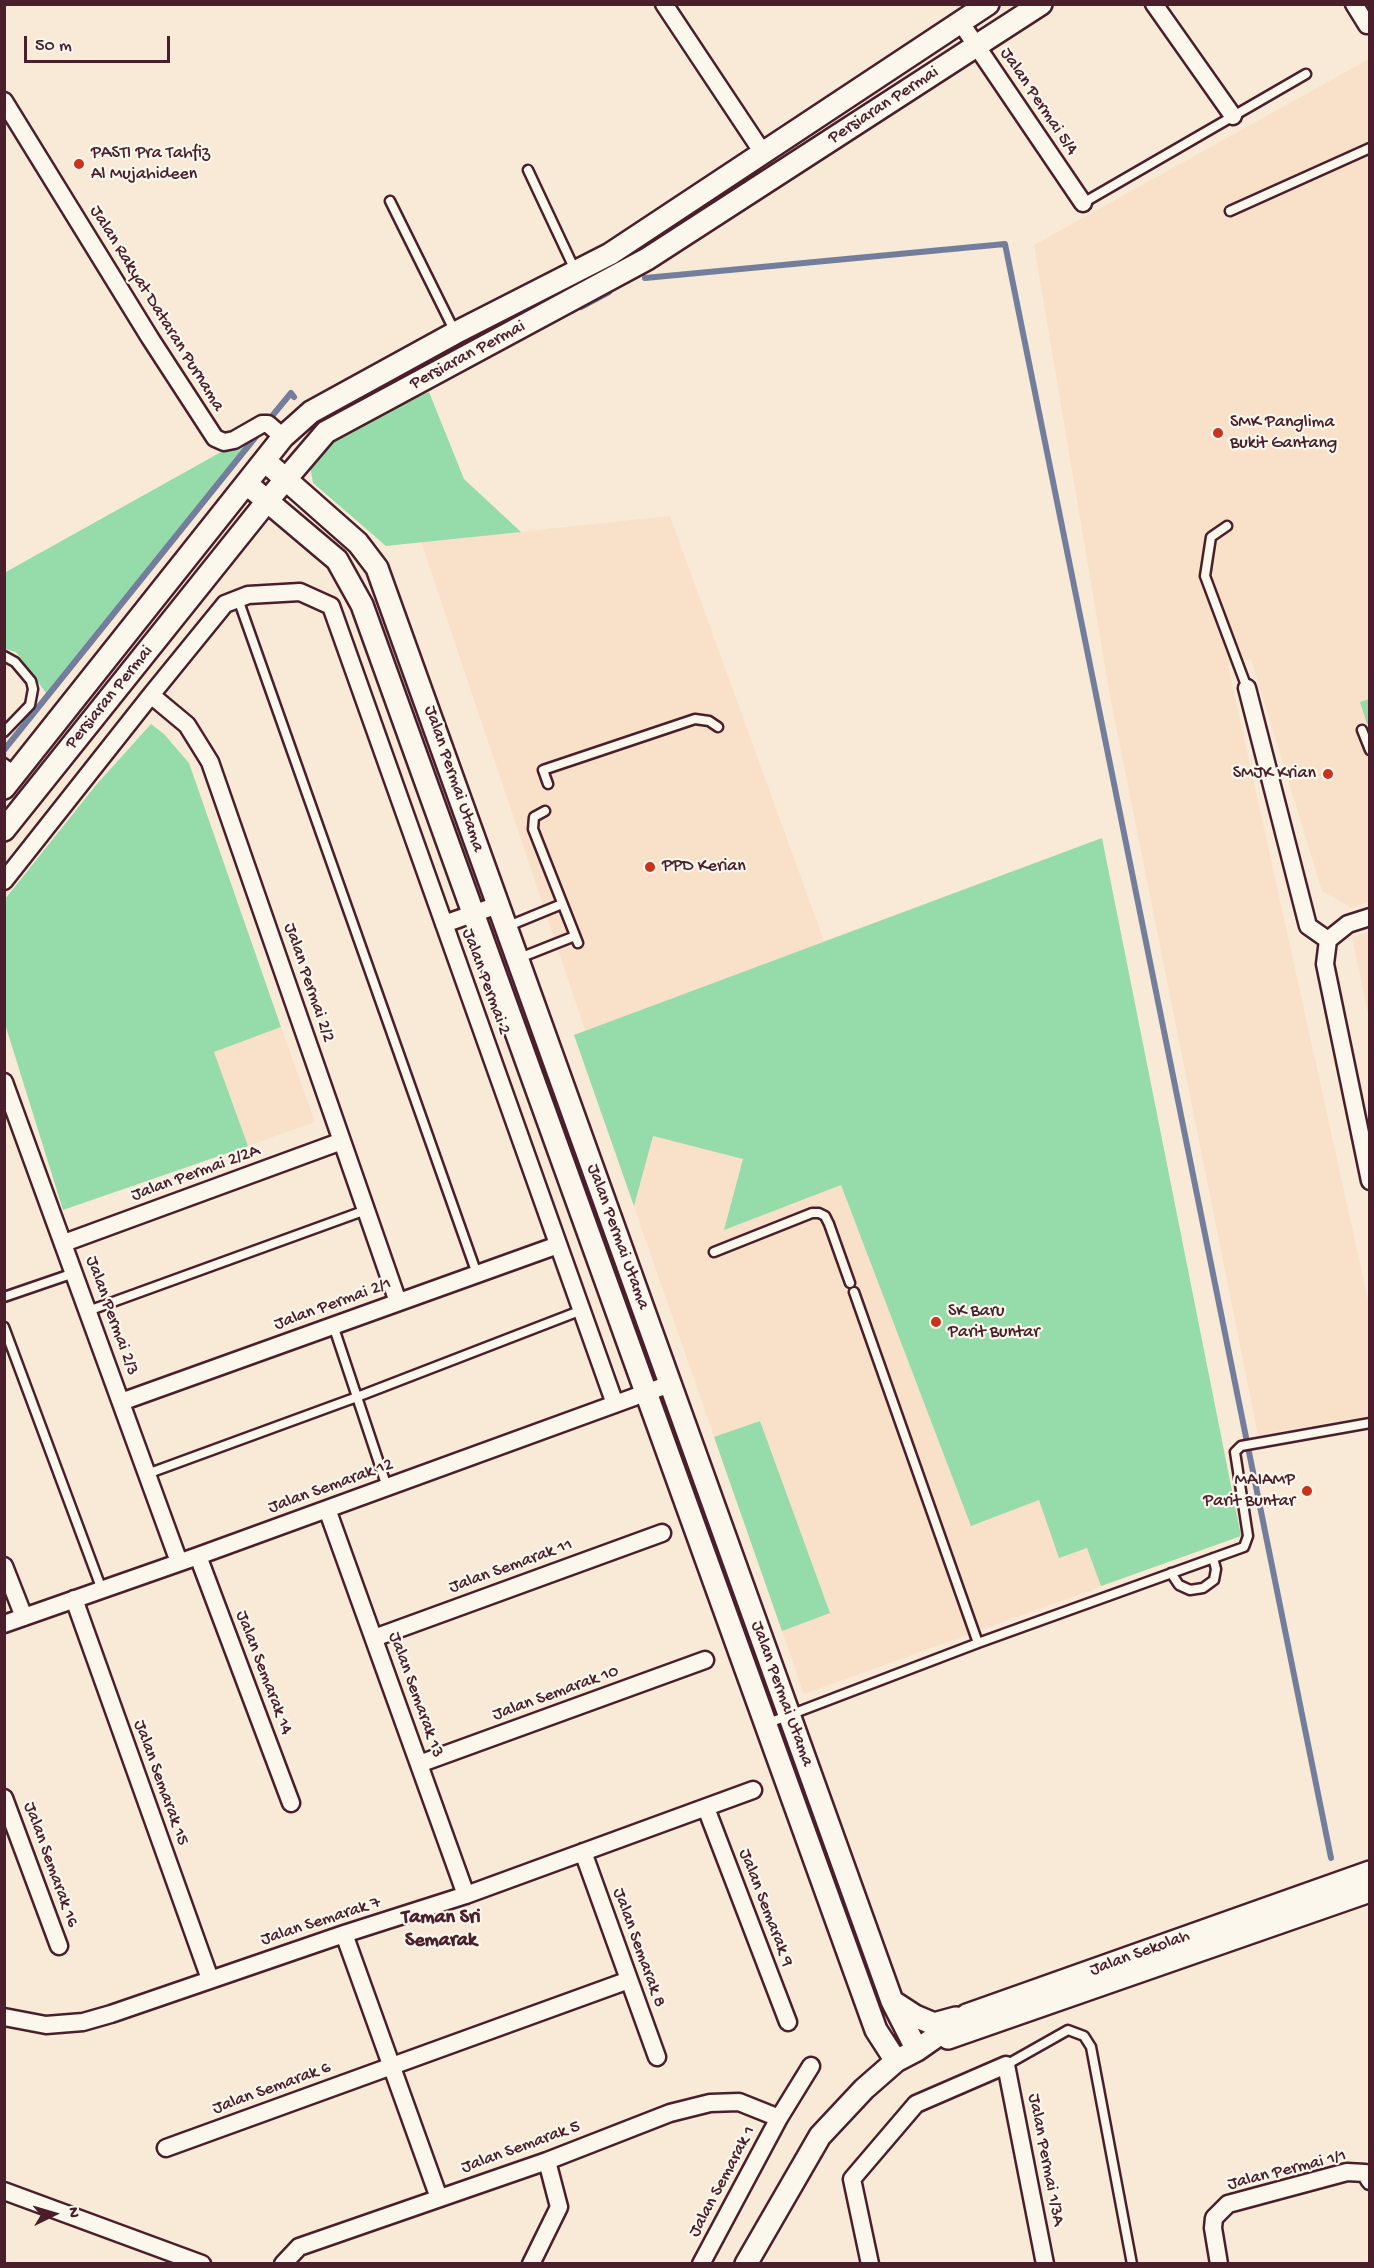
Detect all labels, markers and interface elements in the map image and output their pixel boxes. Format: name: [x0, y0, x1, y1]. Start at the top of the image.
scale bar: [27, 24, 172, 62]
text: 50 m: [35, 36, 72, 57]
street label: Jalan Permai 5/4: [994, 44, 1082, 160]
street label: Persiaran Permai: [825, 62, 943, 150]
place label: PASTI Pra Tahfiz Al Mujahideen: [91, 143, 210, 186]
marker: PASTI Pra Tahfiz Al Mujahideen: [72, 157, 86, 171]
street label: Jalan Rakyat Dataran Purnama: [84, 202, 228, 416]
street label: Persiaran Permai: [407, 317, 529, 395]
place label: SMK Panglima Bukit Gantang: [1230, 412, 1337, 454]
marker: SMK Panglima Bukit Gantang: [1211, 426, 1225, 440]
street label: Persiaran Permai: [61, 642, 159, 754]
street label: Jalan Permai Utama: [418, 703, 488, 855]
place label: SMJK Krian: [1233, 763, 1316, 785]
marker: SMJK Krian: [1321, 767, 1335, 781]
place label: PPD Kerian: [662, 856, 746, 878]
marker: PPD Kerian: [643, 860, 657, 874]
street label: Jalan Permai 2/2: [277, 920, 339, 1046]
street label: Jalan Permai 2: [456, 926, 514, 1038]
street label: Jalan Permai 2/2A: [129, 1141, 263, 1207]
street label: Jalan Permai Utama: [581, 1161, 653, 1313]
street label: Jalan Permai 2/3: [79, 1253, 143, 1379]
street label: Jalan Permai 2/1: [271, 1274, 395, 1336]
place label: SK Baru Parit Buntar: [948, 1301, 1040, 1344]
marker: SK Baru Parit Buntar: [929, 1315, 943, 1329]
street label: Jalan Semarak 12: [266, 1454, 396, 1520]
place label: MAIAMP Parit Buntar: [1203, 1470, 1295, 1512]
marker: MAIAMP Parit Buntar: [1300, 1484, 1314, 1498]
street label: Jalan Semarak 11: [446, 1535, 576, 1599]
street label: Jalan Semarak 14: [229, 1608, 297, 1738]
street label: Jalan Permai Utama: [745, 1618, 817, 1770]
street label: Jalan Semarak 13: [382, 1629, 448, 1761]
street label: Jalan Semarak 10: [490, 1661, 622, 1727]
street label: Jalan Semarak 15: [127, 1717, 193, 1849]
street label: Jalan Semarak 16: [17, 1799, 83, 1931]
street label: Jalan Semarak 9: [733, 1846, 797, 1970]
street label: Jalan Semarak 8: [606, 1885, 670, 2011]
street label: Jalan Semarak 7: [258, 1892, 384, 1952]
district label: Taman Sri Semarak: [401, 1907, 481, 1954]
street label: Jalan Sekolah: [1087, 1926, 1193, 1982]
street label: Jalan Semarak 6: [210, 2058, 334, 2120]
street label: Jalan Permai 1/3A: [1022, 2092, 1068, 2228]
street label: Jalan Semarak 5: [459, 2117, 583, 2179]
street label: Jalan Semarak 1: [685, 2123, 761, 2241]
street label: Jalan Permai 1/1: [1225, 2146, 1349, 2196]
north arrow: [24, 2184, 84, 2244]
text: N: [63, 2206, 82, 2218]

